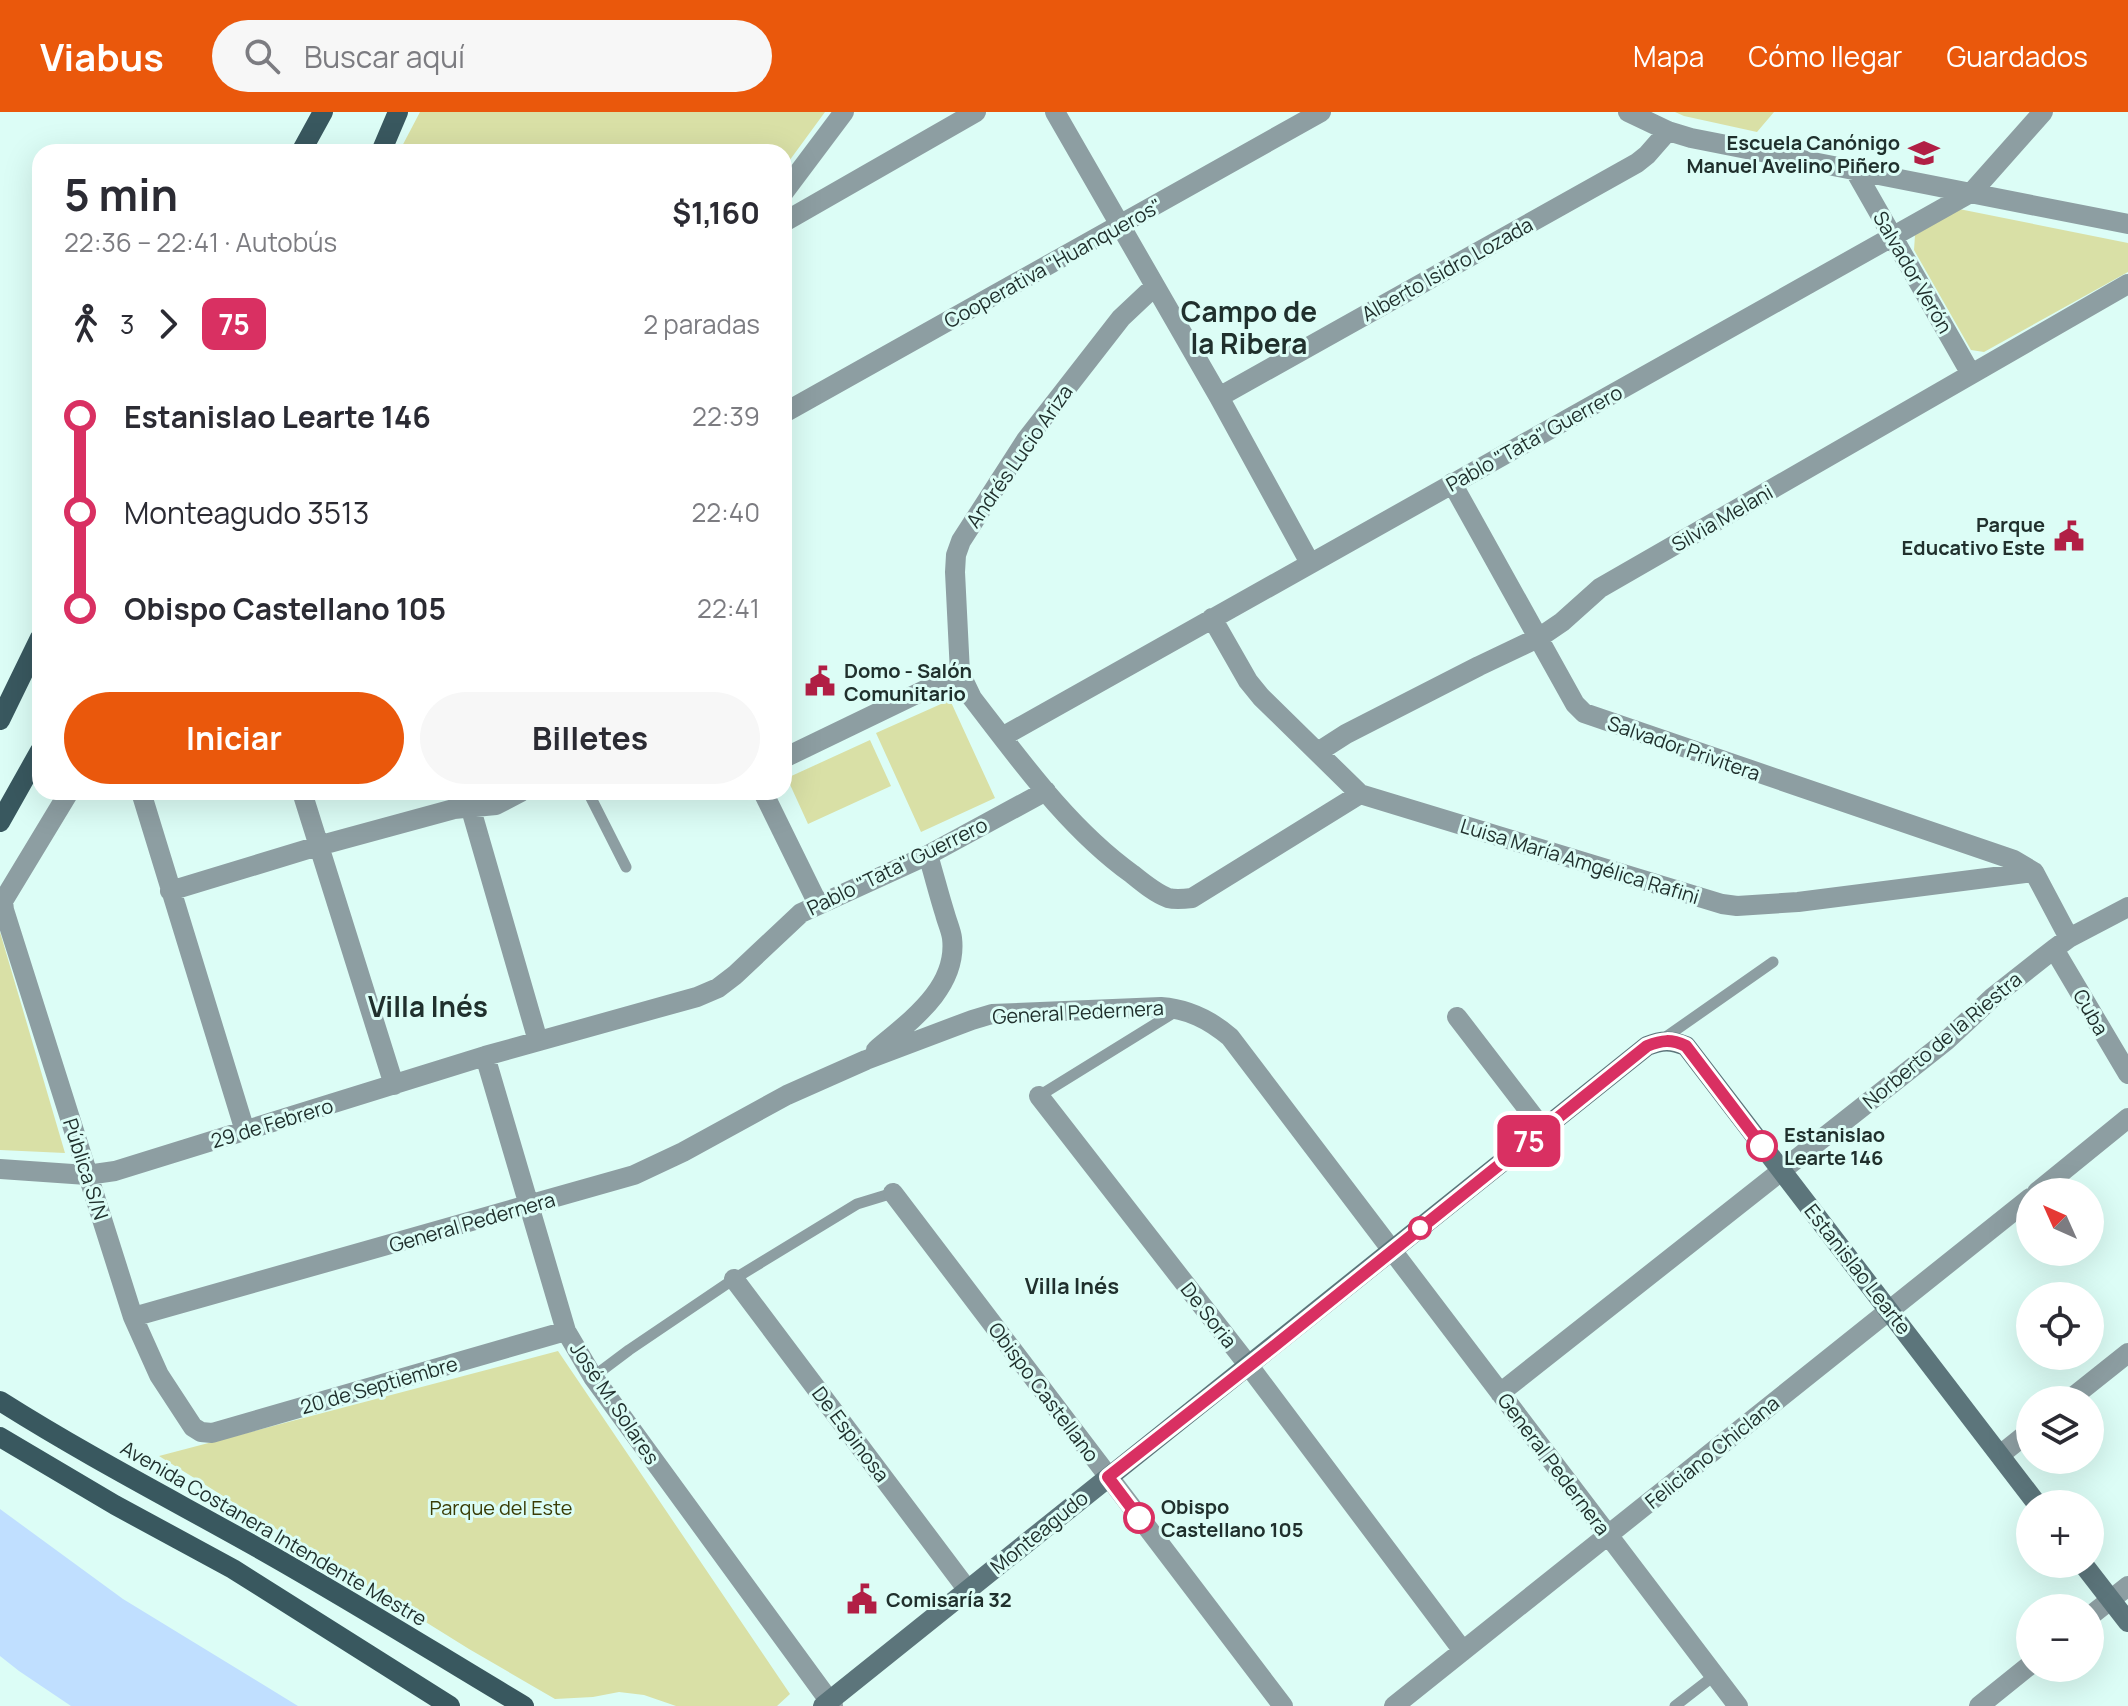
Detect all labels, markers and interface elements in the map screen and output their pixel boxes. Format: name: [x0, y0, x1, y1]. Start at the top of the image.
search box: [212, 20, 772, 92]
text: Viabus: [40, 30, 164, 82]
icon: search: [240, 34, 284, 78]
text: Buscar aquí: [304, 36, 465, 77]
text: Mapa: [1633, 37, 1704, 75]
text: Cómo llegar: [1748, 37, 1902, 75]
text: Guardados: [1946, 37, 2088, 75]
place label: Escuela Canónigo Manuel Avelino Piñero: [1686, 129, 1900, 179]
school or university icon: Escuela Canónigo Manuel Avelino Piñero: [1907, 136, 1941, 170]
text: 5 min: [64, 164, 178, 224]
text: $1,160: [672, 192, 760, 233]
street label: Cooperativa "Huanqueros": [939, 192, 1167, 334]
street label: Salvador Verón: [1867, 206, 1959, 338]
street label: Alberto Isidro Lozada: [1357, 211, 1537, 327]
text: 22:36 – 22:41 · Autobús: [64, 224, 337, 260]
district label: Campo de la Ribera: [1181, 292, 1317, 362]
icon: walk: [64, 302, 108, 346]
icon: forward: [146, 302, 190, 346]
text: 75: [218, 305, 250, 343]
text: 3: [120, 306, 134, 342]
text: 2 paradas: [643, 306, 760, 342]
street label: Pablo "Tata" Guerrero: [1441, 378, 1627, 498]
street label: Andrés Lucio Ariza: [960, 379, 1078, 533]
text: Estanislao Learte 146: [124, 396, 431, 437]
text: 22:39: [692, 398, 760, 434]
street label: Silvia Melani: [1667, 478, 1777, 558]
text: Monteagudo 3513: [124, 492, 369, 533]
text: 22:40: [691, 494, 760, 530]
place label: Parque Educativo Este: [1902, 511, 2045, 561]
public building icon: Parque Educativo Este: [2052, 519, 2086, 553]
text: Obispo Castellano 105: [124, 588, 446, 629]
text: 22:41: [697, 590, 760, 626]
place label: Domo - Salón Comunitario: [844, 657, 972, 707]
public building icon: Domo - Salón Comunitario: [803, 664, 837, 698]
button: Iniciar: [64, 692, 404, 784]
button: Billetes: [420, 692, 760, 784]
street label: Salvador Privitera: [1604, 709, 1764, 787]
street label: Pablo "Tata" Guerrero: [802, 810, 992, 921]
street label: Luisa María Amgélica Rafini: [1457, 812, 1703, 910]
street label: Norberto de la Riestra: [1857, 965, 2027, 1115]
street label: Cuba: [2067, 984, 2115, 1040]
district label: Villa Inés: [368, 987, 488, 1025]
street label: General Pedernera: [992, 994, 1164, 1030]
street label: 29 de Febrero: [208, 1092, 336, 1154]
street label: Pública S/N: [57, 1115, 115, 1223]
line badge: 75: [1493, 1115, 1565, 1167]
place label: Estanislao Learte 146: [1784, 1121, 1885, 1171]
text: 75: [1513, 1122, 1545, 1160]
marker: Estanislao Learte 146: [1747, 1131, 1777, 1161]
north arrow: [2016, 1178, 2104, 1266]
map controls: [2016, 1178, 2104, 1682]
street label: General Pedernera: [386, 1185, 558, 1259]
street label: Estanislao Learte: [1798, 1198, 1918, 1340]
unlabelled marker: [1409, 1217, 1431, 1239]
district label: Villa Inés: [1025, 1271, 1119, 1301]
street label: De Soria: [1175, 1277, 1243, 1353]
button: locate: [2016, 1282, 2104, 1370]
street label: Obispo Castellano: [983, 1317, 1106, 1468]
street label: José M. Solares: [564, 1336, 666, 1470]
street label: 20 de Septiembre: [297, 1350, 461, 1420]
street label: De Espinosa: [806, 1381, 896, 1487]
button: layers: [2016, 1386, 2104, 1474]
street label: General Pedernera: [1492, 1387, 1616, 1541]
street label: Feliciano Chiclana: [1639, 1389, 1785, 1515]
street label: Avenida Costanera Intendente Mestre: [116, 1434, 432, 1632]
street label: Monteagudo: [985, 1484, 1094, 1580]
button: +: [2016, 1490, 2104, 1578]
place label: Obispo Castellano 105: [1161, 1493, 1303, 1543]
park label: Parque del Este: [430, 1494, 572, 1521]
marker: Obispo Castellano 105: [1124, 1503, 1154, 1533]
public building icon: Comisaría 32: [845, 1582, 879, 1616]
place label: Comisaría 32: [886, 1586, 1012, 1613]
button: −: [2016, 1594, 2104, 1682]

